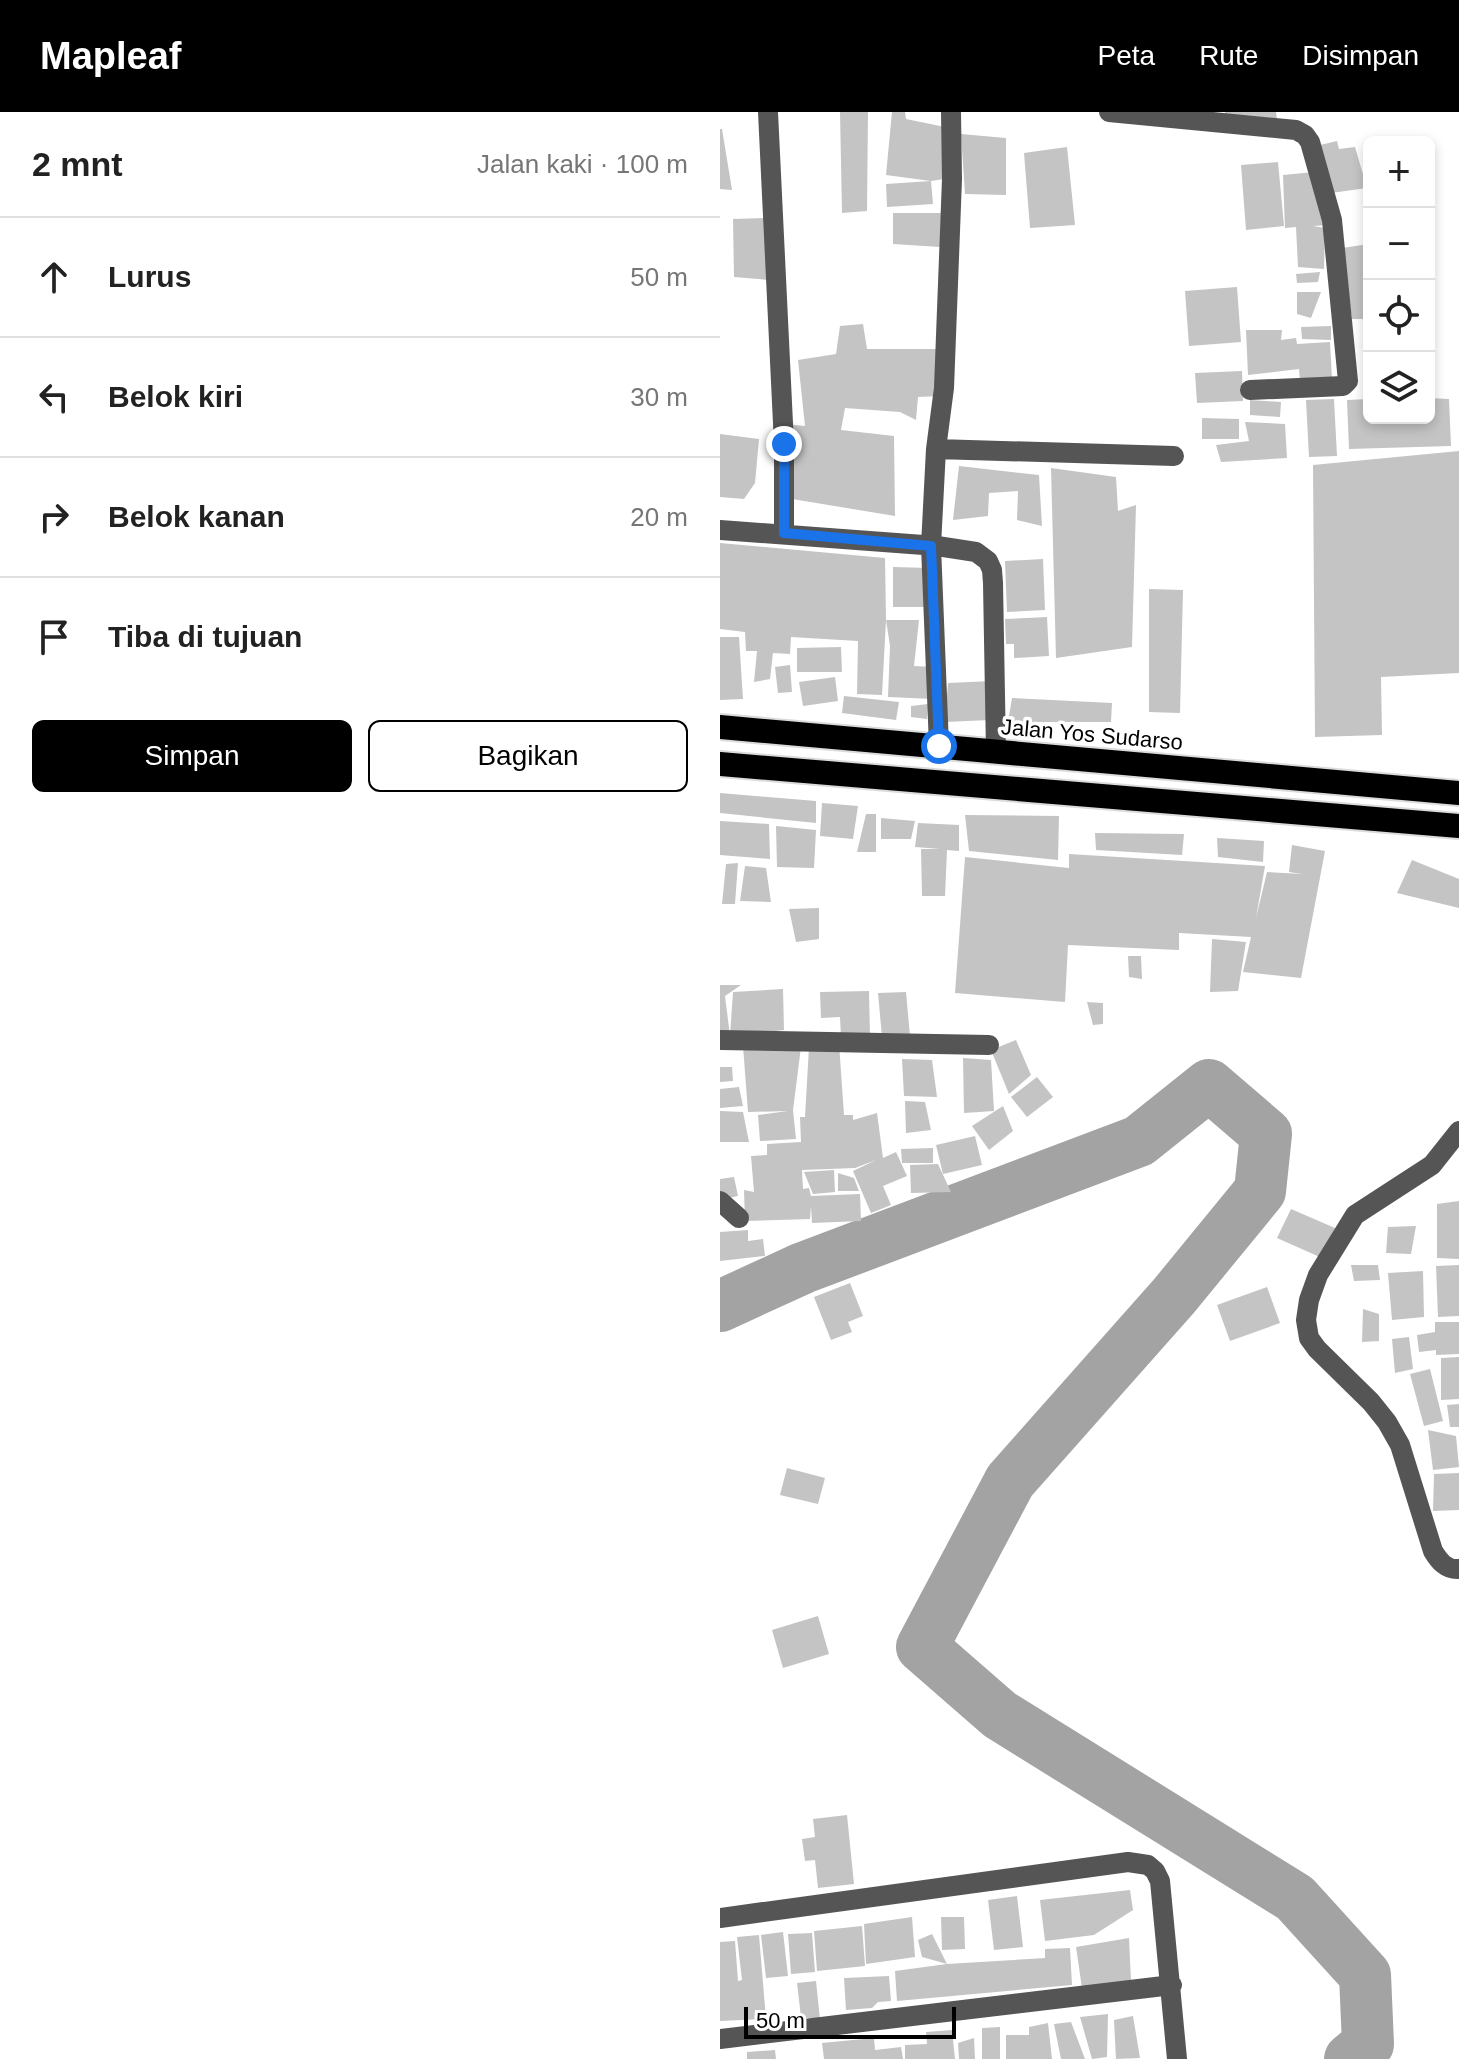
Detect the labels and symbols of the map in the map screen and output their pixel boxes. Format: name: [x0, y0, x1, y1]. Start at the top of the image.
route end: [766, 426, 802, 462]
street label: Jalan Yos Sudarso: [1000, 714, 1184, 755]
route start: [921, 728, 957, 764]
scale bar: [744, 2003, 956, 2039]

